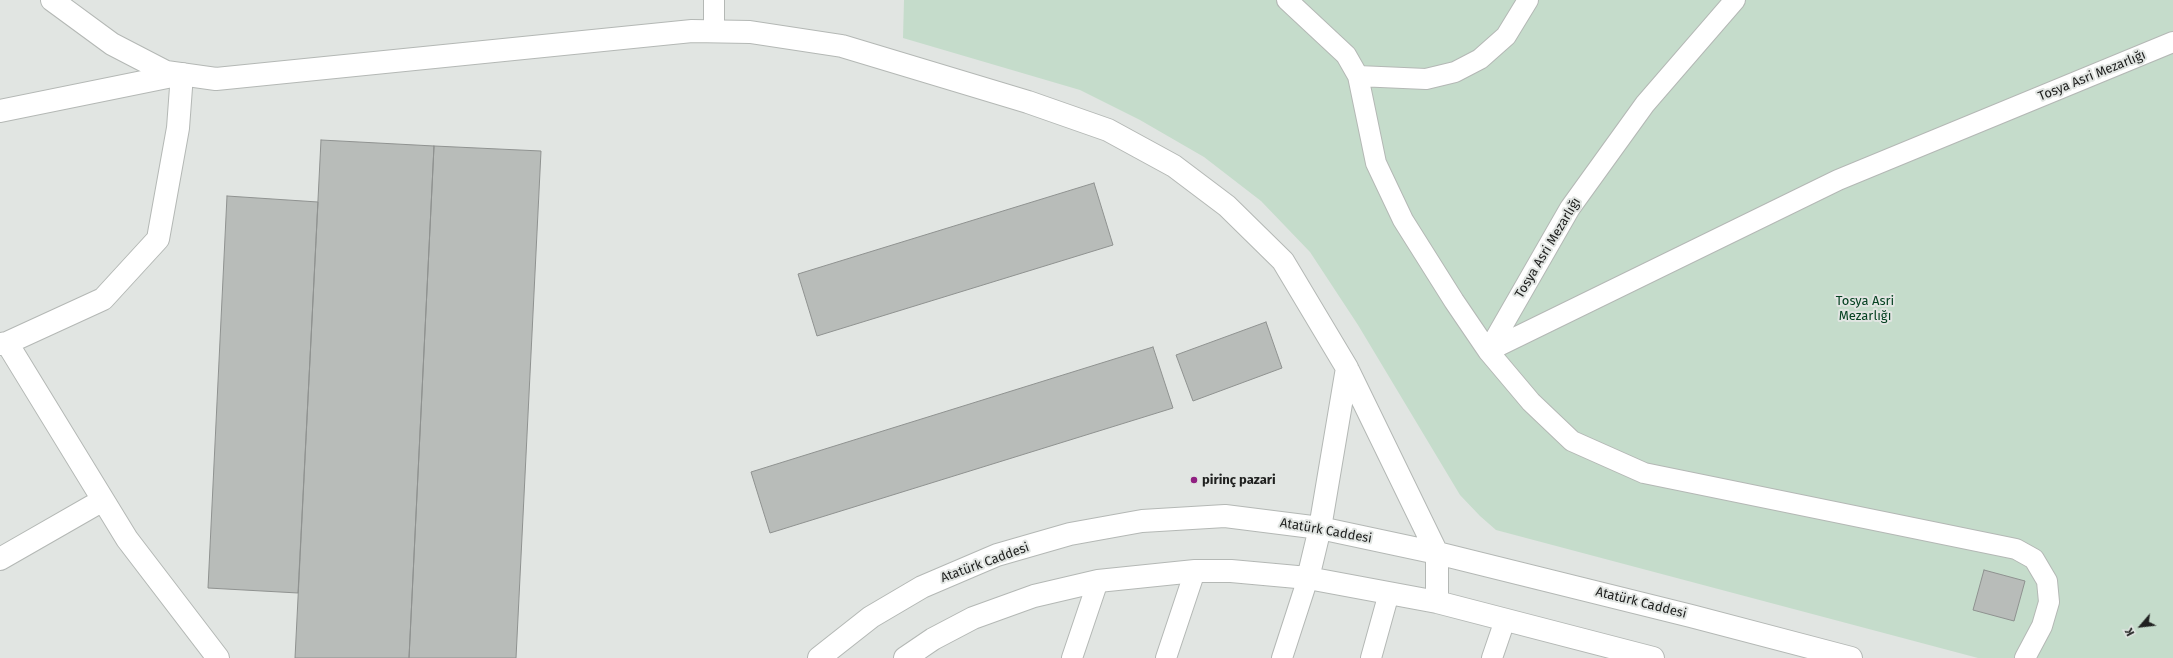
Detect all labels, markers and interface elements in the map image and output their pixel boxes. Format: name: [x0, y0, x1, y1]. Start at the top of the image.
street label: Tosya Asri Mezarlığı: [2036, 47, 2148, 105]
street label: Tosya Asri Mezarlığı: [1512, 195, 1584, 301]
park label: Tosya Asri Mezarlığı: [1836, 293, 1894, 324]
place label: pirinç pazari: [1202, 472, 1276, 488]
marker: pirinç pazari: [1189, 475, 1199, 485]
street label: Atatürk Caddesi: [1279, 515, 1373, 547]
street label: Atatürk Caddesi: [939, 540, 1031, 586]
street label: Atatürk Caddesi: [1594, 584, 1688, 622]
north arrow: [2121, 606, 2161, 646]
text: K: [2123, 626, 2137, 638]

